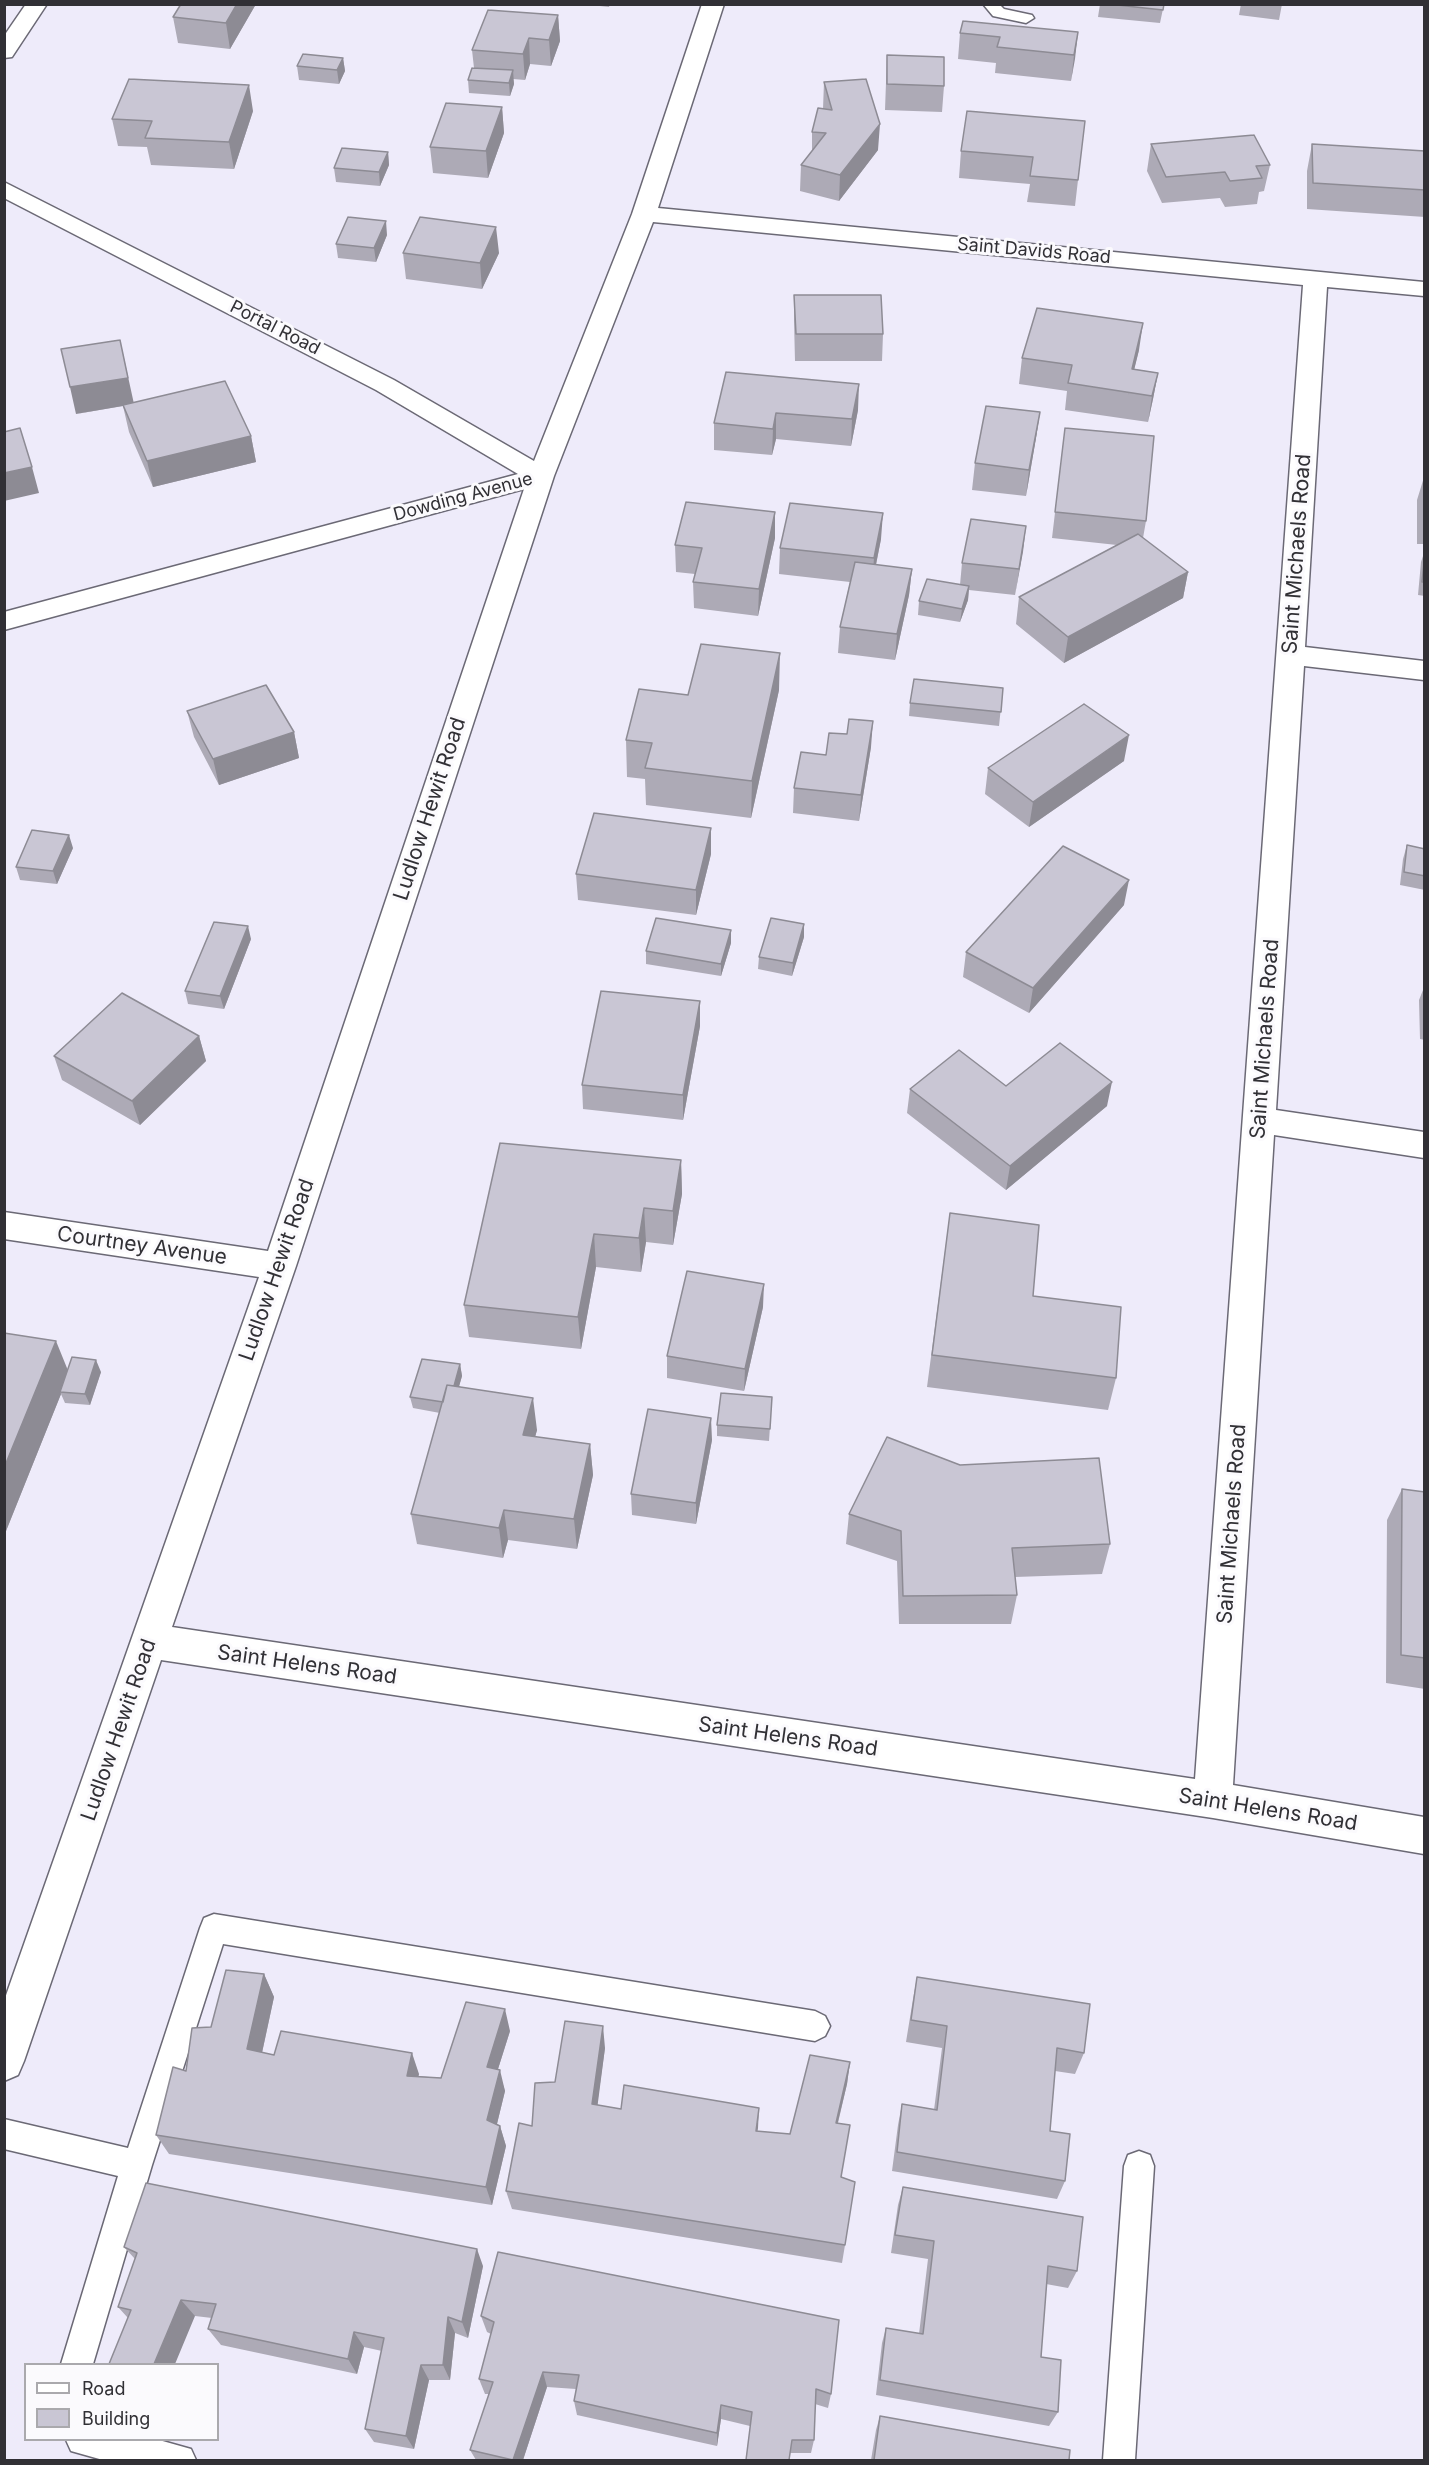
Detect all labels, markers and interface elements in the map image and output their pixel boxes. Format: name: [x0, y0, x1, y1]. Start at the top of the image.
street label: Saint Davids Road: [956, 234, 1112, 268]
street label: Portal Road: [226, 296, 324, 360]
street label: Saint Michaels Road: [1277, 453, 1317, 655]
street label: Dowding Avenue: [391, 468, 535, 526]
street label: Ludlow Hewit Road: [389, 714, 471, 904]
street label: Saint Michaels Road: [1245, 938, 1285, 1140]
street label: Ludlow Hewit Road: [234, 1176, 320, 1364]
street label: Courtney Avenue: [55, 1222, 229, 1270]
street label: Saint Michaels Road: [1212, 1423, 1252, 1625]
street label: Ludlow Hewit Road: [76, 1636, 162, 1824]
street label: Saint Helens Road: [216, 1640, 398, 1690]
street label: Saint Helens Road: [697, 1712, 879, 1762]
street label: Saint Helens Road: [1177, 1783, 1359, 1837]
legend: [24, 2363, 219, 2441]
text: Road: [82, 2378, 125, 2399]
text: Building: [82, 2408, 150, 2429]

